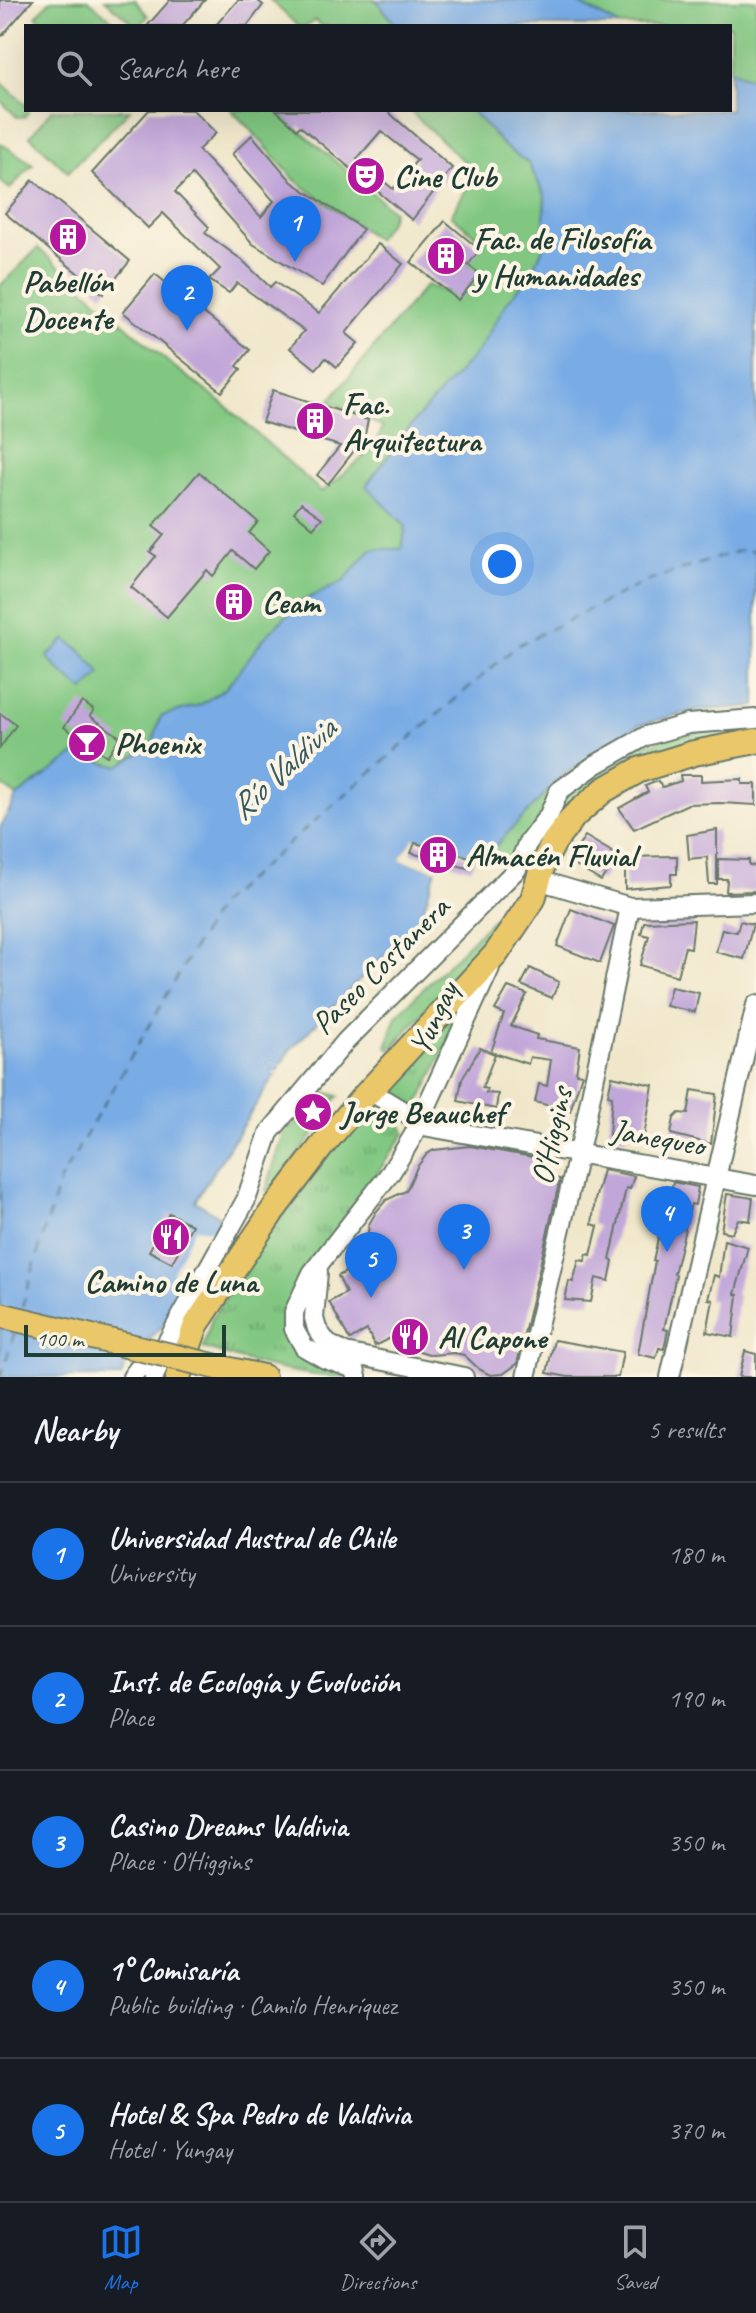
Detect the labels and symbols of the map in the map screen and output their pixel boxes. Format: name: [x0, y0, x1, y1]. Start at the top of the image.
theatre icon: Cine Club: [345, 155, 387, 197]
place label: Cine Club: [394, 156, 499, 197]
pin: 1: [269, 196, 321, 262]
building icon: Pabellón Docente: [47, 216, 89, 258]
place label: Fac. de Filosofía y Humanidades: [471, 218, 653, 296]
building icon: Fac. de Filosofía y Humanidades: [425, 235, 467, 277]
place label: Pabellón Docente: [23, 261, 115, 339]
pin: 2: [161, 265, 213, 331]
place label: Fac. Arquitectura: [343, 383, 484, 461]
building icon: Fac. Arquitectura: [294, 400, 336, 442]
your location: [482, 544, 522, 584]
building icon: Ceam: [213, 581, 255, 623]
place label: Ceam: [262, 582, 322, 623]
water label: Río Valdivia: [220, 706, 347, 828]
bar icon: Phoenix: [66, 722, 108, 764]
place label: Phoenix: [115, 723, 203, 764]
building icon: Almacén Fluvial: [417, 834, 459, 876]
place label: Almacén Fluvial: [466, 835, 642, 876]
street label: Paseo Costanera: [302, 886, 460, 1043]
street label: Yungay: [399, 973, 469, 1061]
street label: O'Higgins: [521, 1081, 582, 1188]
place icon: Jorge Beauchef: [292, 1091, 334, 1133]
place label: Jorge Beauchef: [339, 1092, 513, 1133]
street label: Janequeo: [606, 1109, 711, 1166]
pin: 4: [641, 1186, 693, 1252]
pin: 3: [438, 1204, 490, 1270]
restaurant icon: Camino de Luna: [150, 1216, 192, 1258]
pin: 5: [345, 1232, 397, 1298]
place label: Camino de Luna: [85, 1261, 260, 1302]
restaurant icon: Al Capone: [389, 1316, 431, 1358]
place label: Al Capone: [438, 1317, 549, 1358]
scale bar: [24, 1321, 226, 1357]

